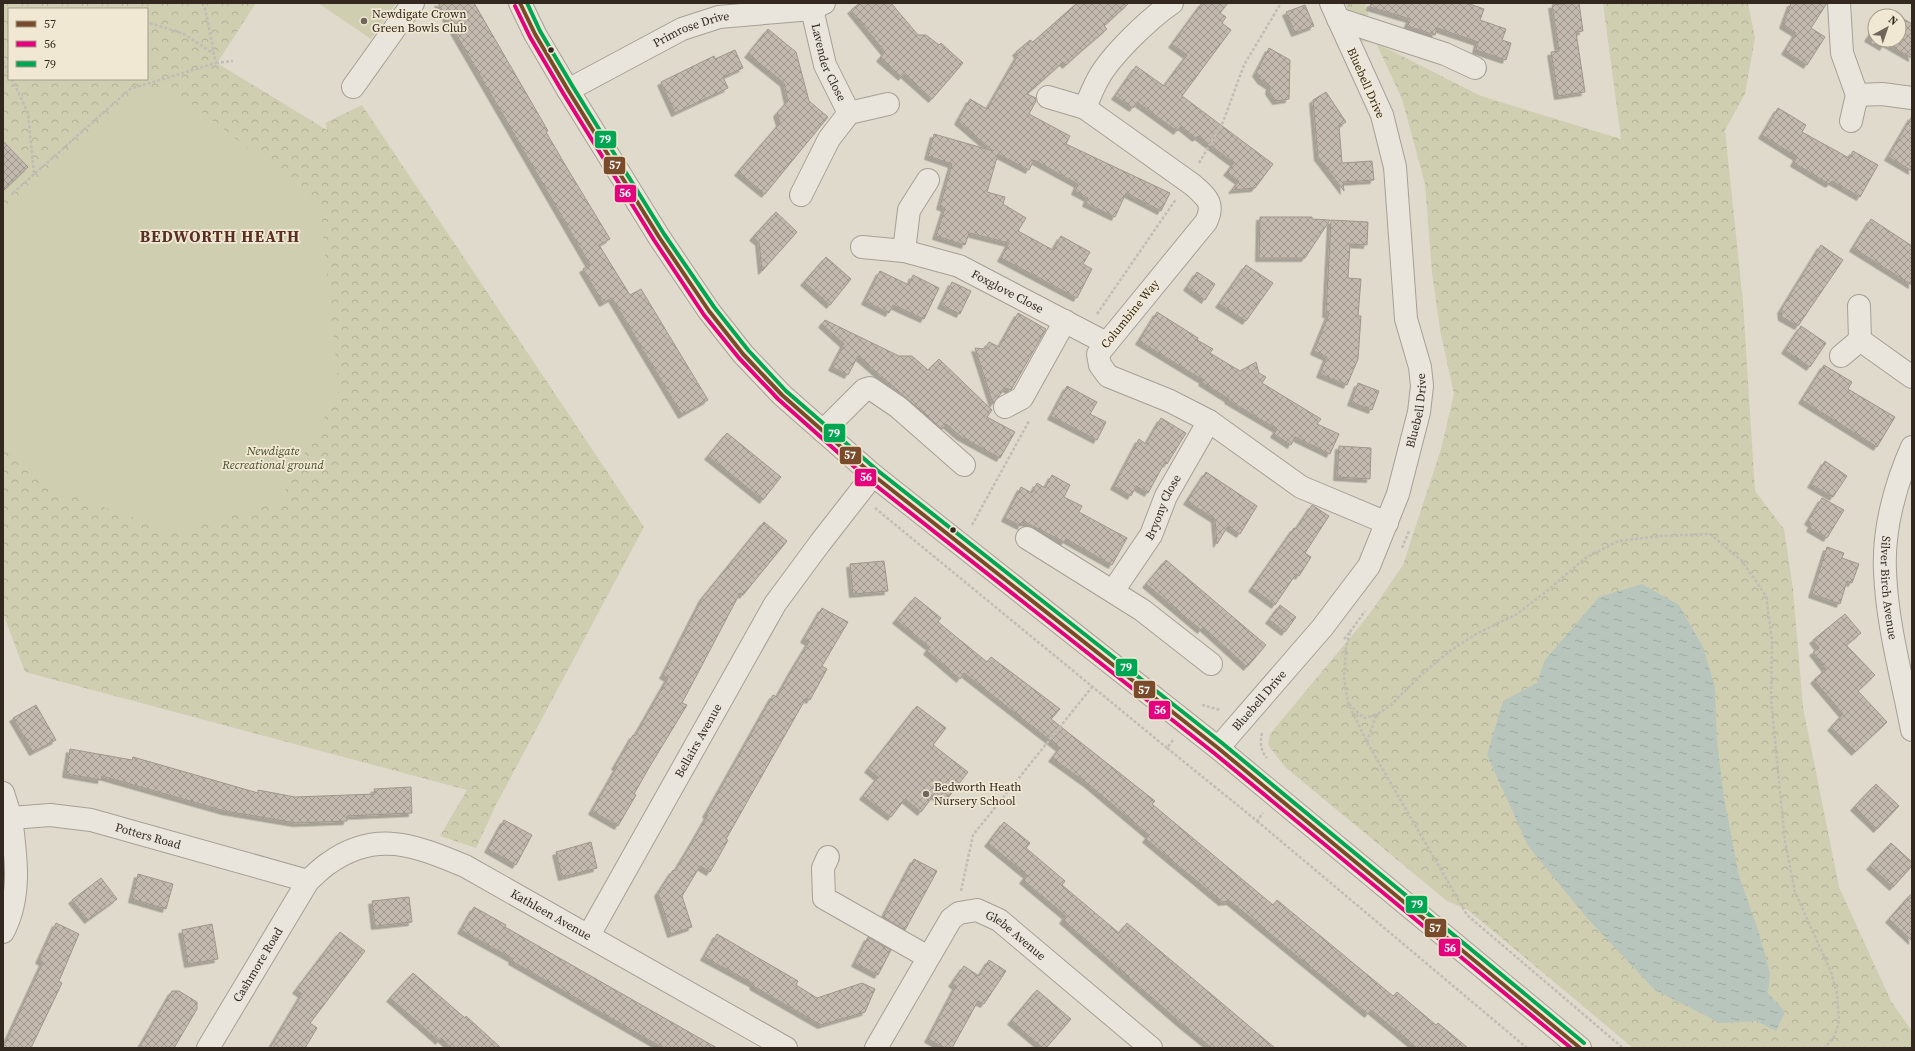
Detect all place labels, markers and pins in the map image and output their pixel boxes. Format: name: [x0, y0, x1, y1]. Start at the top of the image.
place label: Newdigate Crown Green Bowls Club: [372, 6, 467, 36]
marker: Newdigate Crown Green Bowls Club: [359, 16, 369, 26]
unlabelled marker: [546, 45, 556, 55]
unlabelled marker: [948, 525, 958, 535]
place label: Bedworth Heath Nursery School: [934, 779, 1022, 809]
marker: Bedworth Heath Nursery School: [921, 789, 931, 799]

